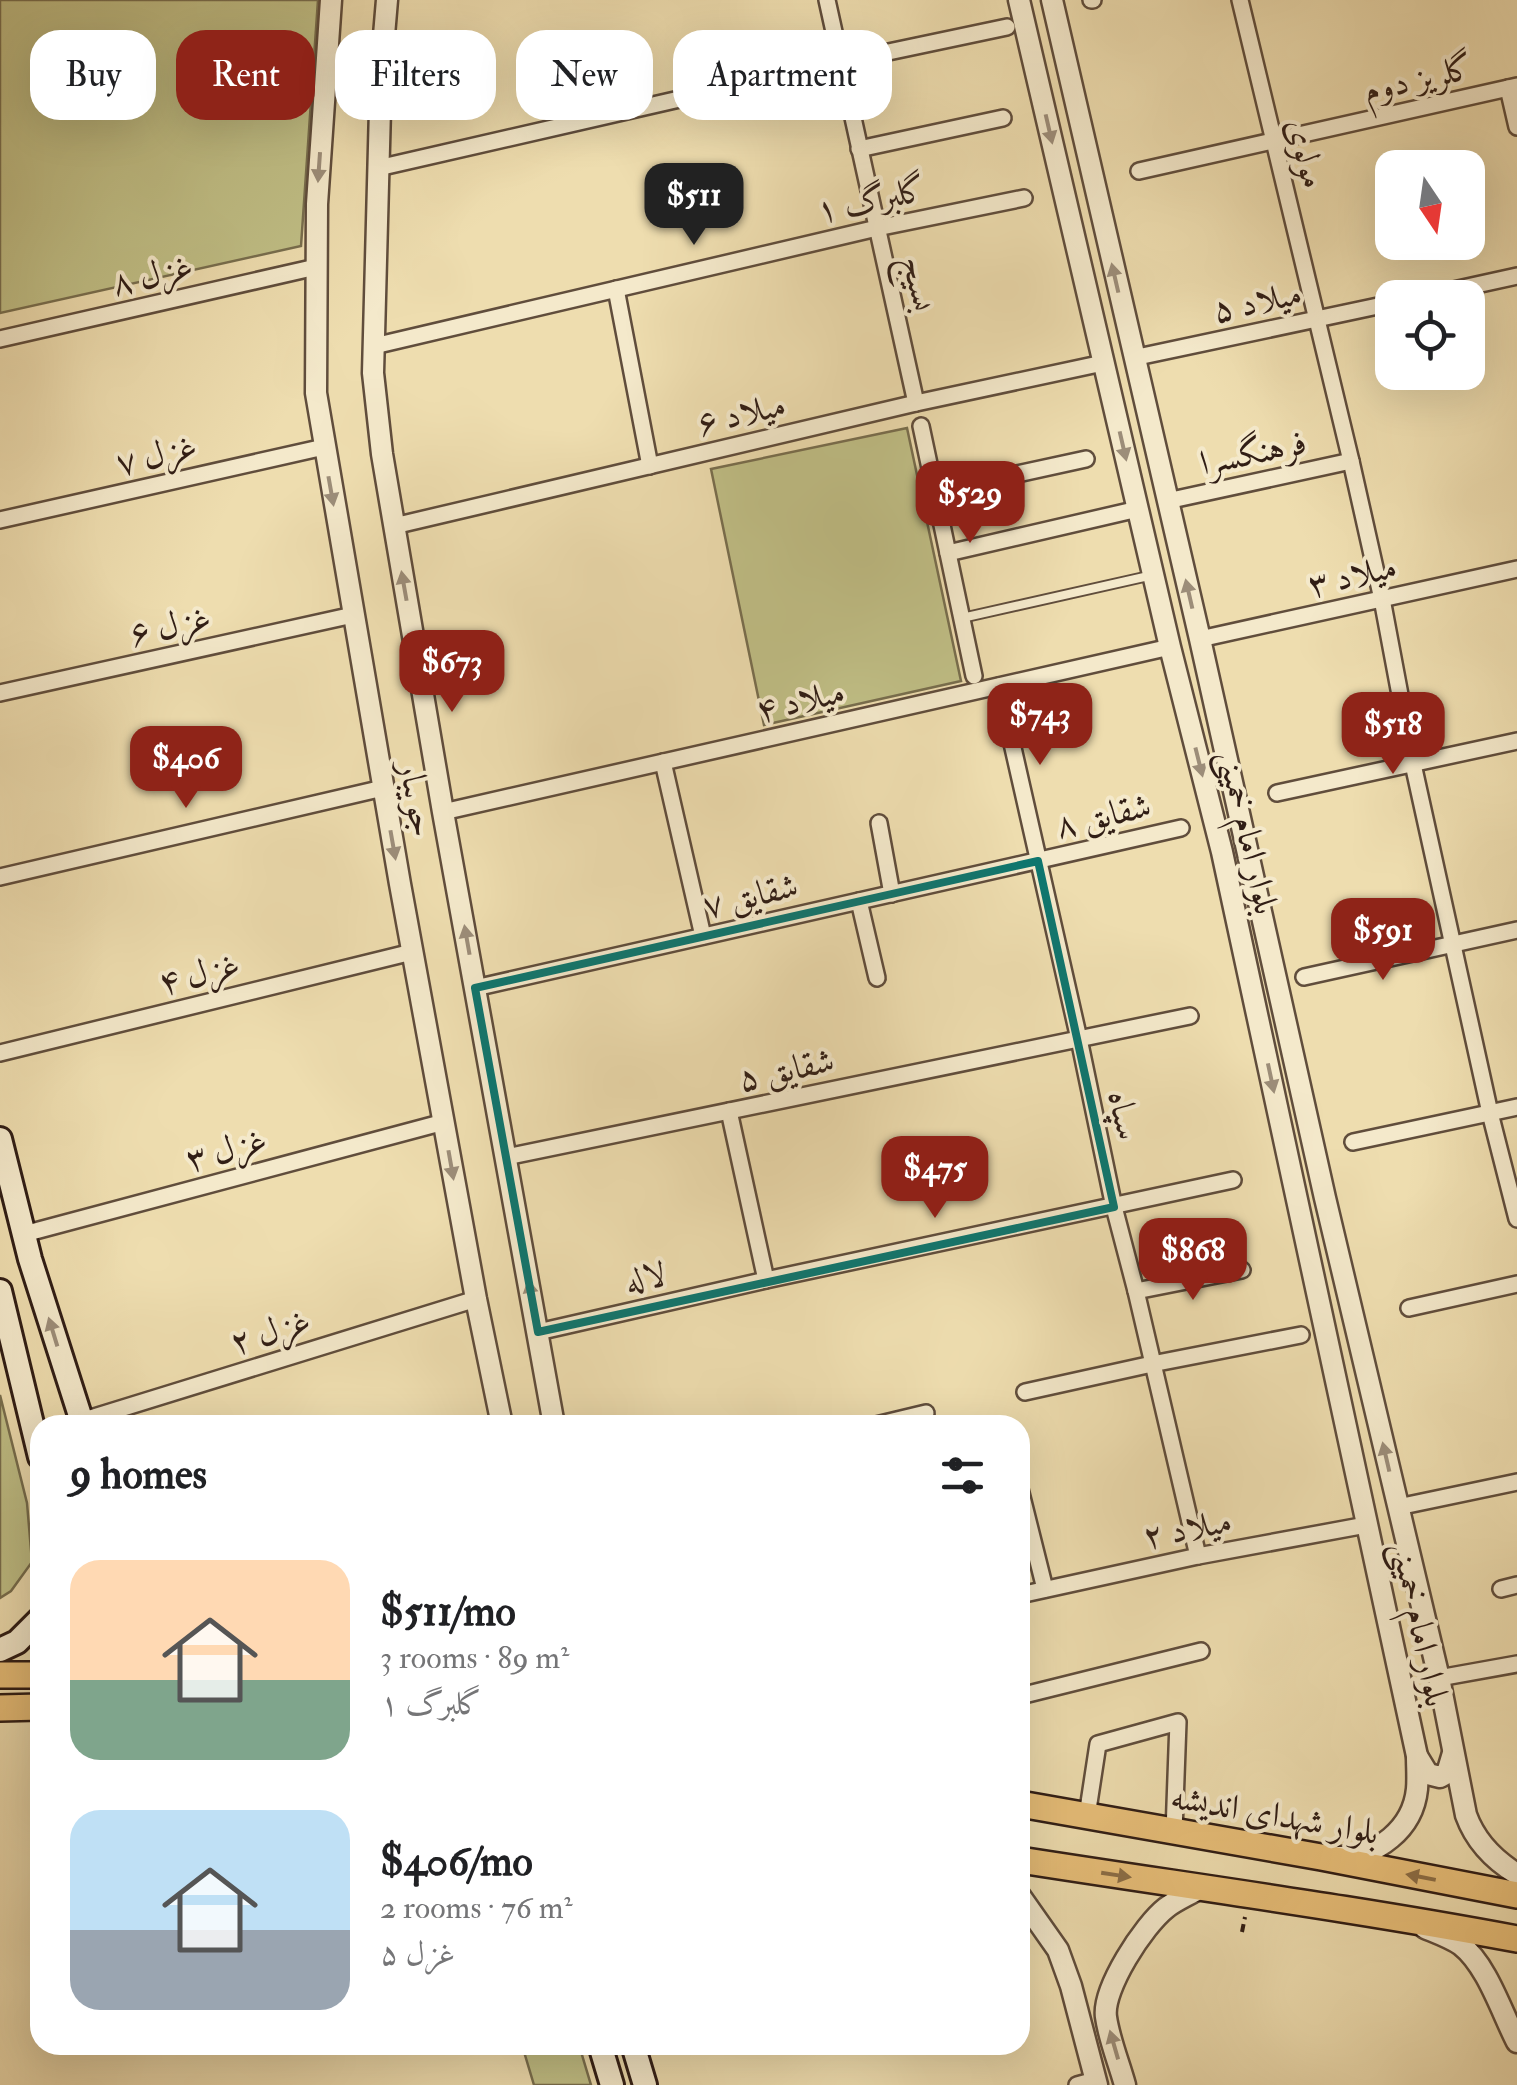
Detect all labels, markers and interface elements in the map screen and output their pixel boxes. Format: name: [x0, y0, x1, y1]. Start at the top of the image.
chip: Buy: [30, 30, 156, 120]
chip: Rent: [176, 30, 315, 120]
chip: Filters: [335, 30, 496, 120]
chip: New: [516, 30, 653, 120]
chip: Apartment: [673, 30, 892, 120]
street label: گلریز دوم: [1359, 45, 1479, 121]
one-way arrow: [1042, 114, 1057, 145]
street label: مولوی: [1276, 114, 1336, 193]
north arrow: [1375, 150, 1485, 260]
map controls: [1375, 150, 1485, 390]
one-way arrow: [311, 152, 327, 184]
pin: $511: [635, 163, 753, 248]
street label: گلبرگ ۱: [812, 167, 930, 233]
text: $511: [666, 175, 722, 215]
street label: غزل ۸: [107, 244, 197, 307]
street label: بسیج: [884, 251, 946, 317]
one-way arrow: [1107, 262, 1122, 293]
street label: میلاد ۵: [1209, 271, 1306, 333]
button: locate: [1375, 280, 1485, 390]
street label: میلاد ۶: [692, 382, 790, 446]
street label: فرهنگسرا: [1196, 419, 1310, 486]
street label: غزل ۷: [111, 424, 201, 487]
one-way arrow: [1115, 431, 1131, 462]
pin: $529: [911, 461, 1029, 546]
text: $529: [938, 473, 1002, 513]
one-way arrow: [324, 475, 339, 507]
street label: میلاد ۳: [1303, 544, 1401, 608]
one-way arrow: [396, 570, 412, 601]
one-way arrow: [1181, 578, 1196, 609]
street label: غزل ۶: [125, 596, 215, 657]
pin: $673: [393, 630, 511, 715]
text: $673: [421, 642, 483, 682]
street label: میلاد ۴: [751, 669, 849, 733]
pin: $743: [981, 683, 1099, 768]
pin: $518: [1334, 692, 1452, 777]
text: $743: [1009, 695, 1071, 735]
text: $518: [1364, 704, 1422, 744]
pin: $406: [127, 726, 245, 811]
text: $406: [152, 738, 220, 778]
street label: بلوار امام خمینی: [1200, 746, 1288, 921]
one-way arrow: [1192, 747, 1207, 778]
street label: جویبار: [388, 755, 445, 840]
street label: شقایق ۸: [1051, 784, 1155, 848]
one-way arrow: [386, 830, 401, 862]
street label: شقایق ۷: [698, 864, 802, 928]
pin: $591: [1324, 898, 1442, 983]
text: $591: [1353, 910, 1413, 950]
one-way arrow: [458, 925, 474, 956]
street label: غزل ۴: [154, 943, 245, 1006]
street label: شقایق ۵: [734, 1038, 838, 1102]
one-way arrow: [1264, 1063, 1280, 1094]
street label: سپاه: [1096, 1086, 1151, 1144]
street label: غزل ۳: [181, 1118, 272, 1183]
pin: $475: [876, 1136, 994, 1221]
text: $475: [903, 1148, 967, 1188]
one-way arrow: [444, 1150, 460, 1181]
pin: $868: [1134, 1218, 1252, 1303]
text: $868: [1161, 1230, 1225, 1270]
street label: لاله: [620, 1252, 670, 1304]
one-way arrow: [523, 1278, 538, 1310]
street label: غزل ۲: [225, 1299, 316, 1366]
one-way arrow: [45, 1317, 60, 1347]
one-way arrow: [1378, 1441, 1393, 1472]
icon: filters: [935, 1448, 990, 1503]
text: 9 homes: [70, 1449, 207, 1501]
street label: میلاد ۲: [1139, 1499, 1236, 1559]
street label: بلوار امام خمینی: [1373, 1538, 1459, 1712]
text: $511/mo: [380, 1586, 516, 1638]
icon: home: [150, 1600, 270, 1720]
text: 3 rooms · 89 m²: [380, 1638, 569, 1678]
text: گلبرگ ۱: [380, 1684, 482, 1724]
street label: بلوار شهدای اندیشه: [1167, 1775, 1382, 1855]
text: $406/mo: [380, 1836, 533, 1888]
icon: home: [150, 1850, 270, 1970]
one-way arrow: [1101, 1868, 1133, 1883]
one-way arrow: [1405, 1868, 1436, 1884]
text: 2 rooms · 76 m²: [380, 1888, 573, 1928]
text: غزل ۵: [380, 1934, 455, 1974]
one-way arrow: [1106, 2029, 1121, 2060]

